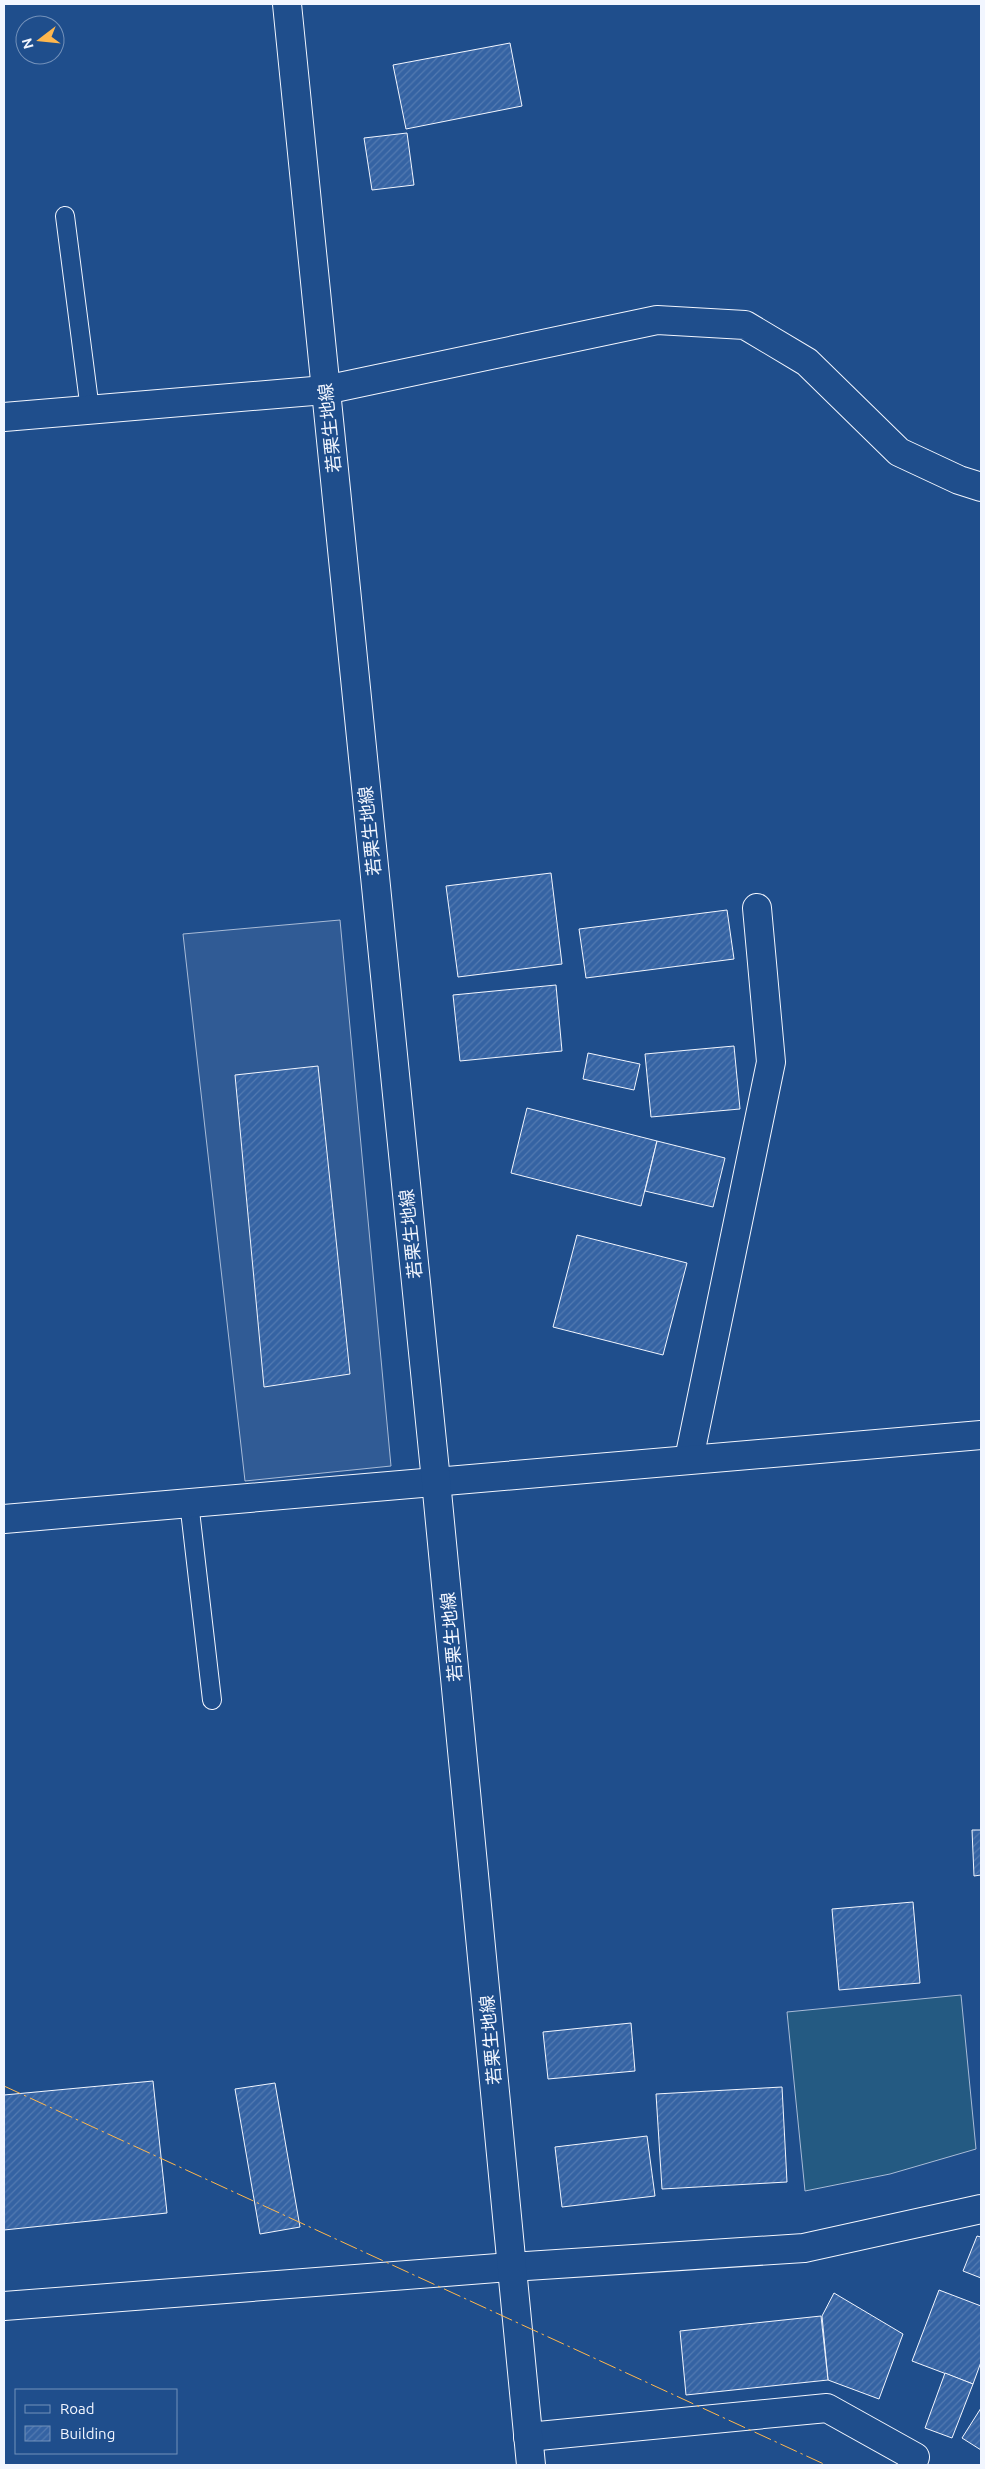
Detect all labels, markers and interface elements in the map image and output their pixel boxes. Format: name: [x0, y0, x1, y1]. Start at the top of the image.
north arrow: [15, 15, 65, 65]
text: N: [18, 36, 37, 51]
street label: 若栗生地線: [314, 382, 344, 474]
street label: 若栗生地線: [354, 785, 384, 877]
street label: 若栗生地線: [395, 1188, 425, 1280]
street label: 若栗生地線: [437, 1591, 465, 1683]
street label: 若栗生地線: [476, 1994, 504, 2086]
legend: [15, 2389, 178, 2454]
text: Road: [60, 2400, 95, 2417]
text: Building: [60, 2425, 115, 2442]

